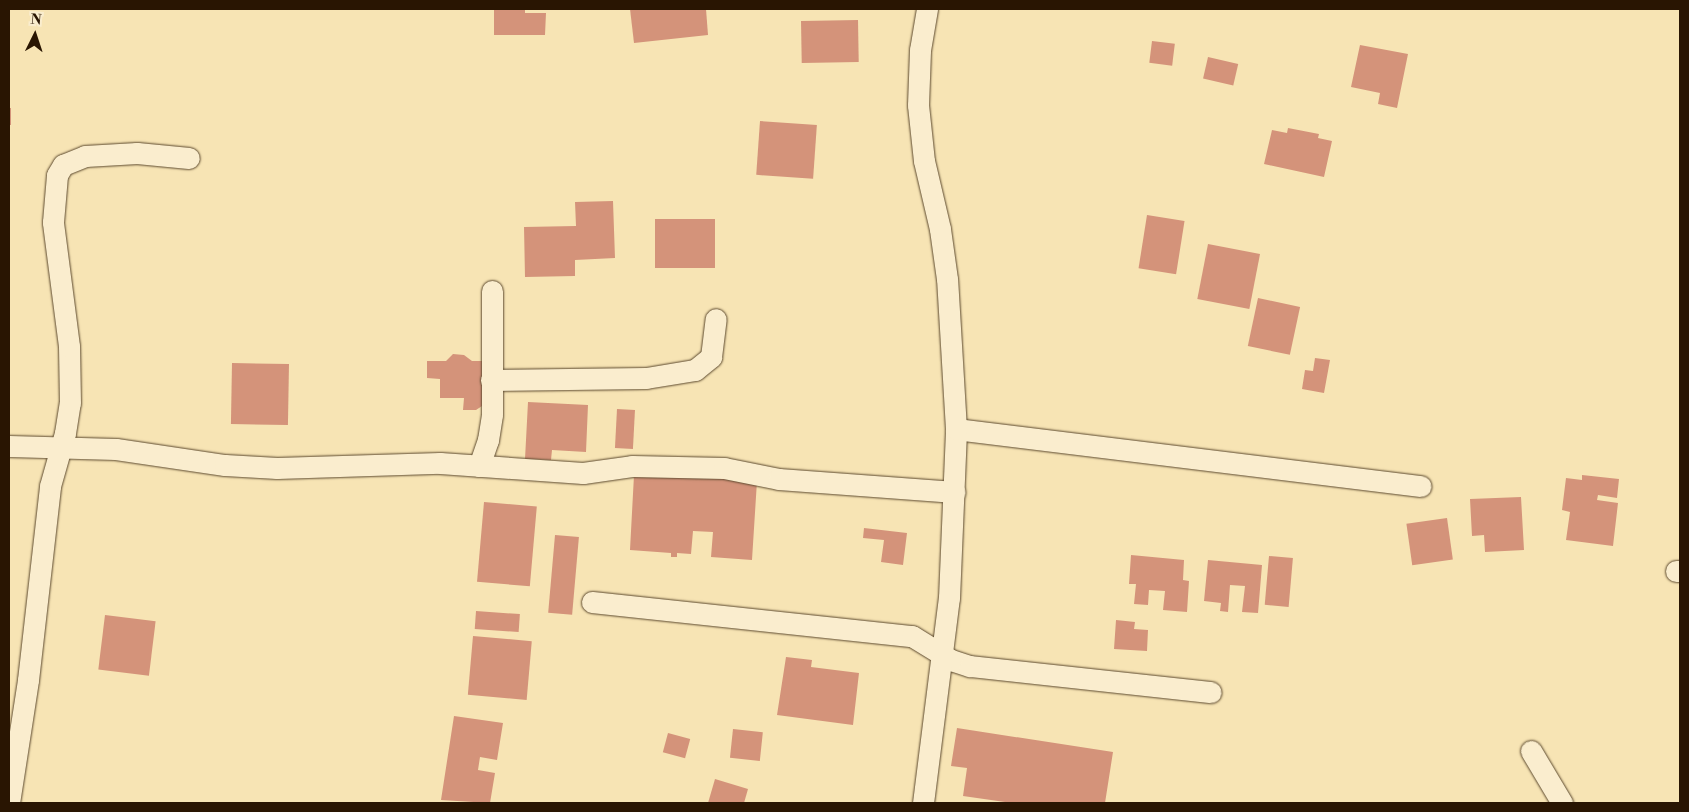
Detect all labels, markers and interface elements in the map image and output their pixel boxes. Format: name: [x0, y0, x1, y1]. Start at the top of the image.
north arrow: [10, 10, 60, 60]
text: N: [30, 11, 42, 29]

